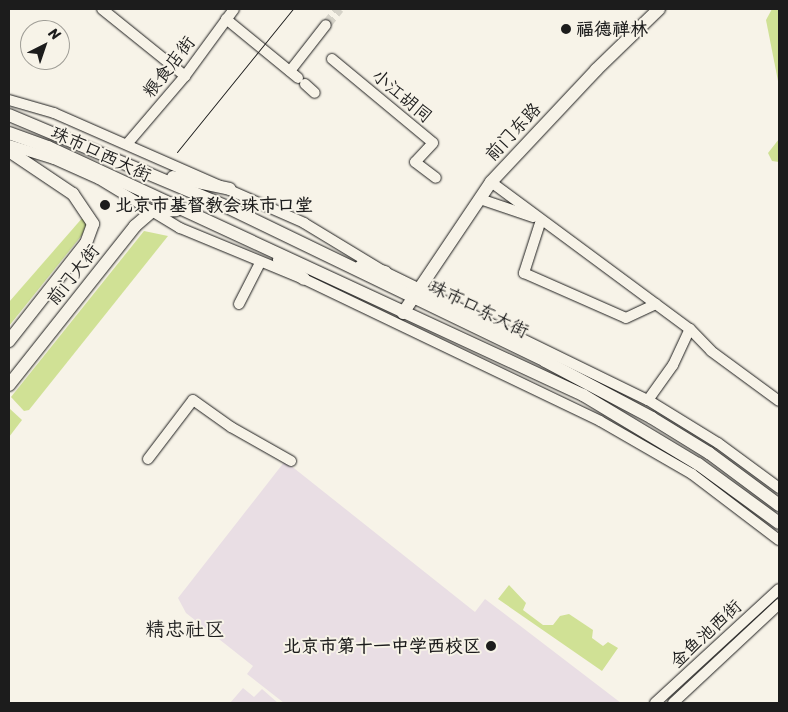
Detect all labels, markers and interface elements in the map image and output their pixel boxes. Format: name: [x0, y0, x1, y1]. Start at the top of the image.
place label: 福德禅林: [576, 18, 648, 40]
north arrow: [20, 20, 70, 70]
text: N: [43, 21, 66, 47]
marker: 福德禅林: [560, 23, 572, 35]
street label: 粮食店街: [138, 32, 200, 102]
street label: 小江胡同: [367, 65, 437, 127]
street label: 前门东路: [481, 98, 545, 166]
street label: 珠市口西大街: [47, 121, 155, 187]
place label: 北京市基督教会珠市口堂: [115, 194, 313, 216]
marker: 北京市基督教会珠市口堂: [99, 199, 111, 211]
street label: 前门大街: [42, 240, 104, 310]
street label: 珠市口东大街: [426, 276, 532, 342]
street label: 金鱼池西街: [666, 595, 746, 673]
district label: 精忠社区: [145, 617, 225, 641]
place label: 北京市第十一中学西校区: [283, 635, 481, 657]
marker: 北京市第十一中学西校区: [485, 640, 497, 652]

